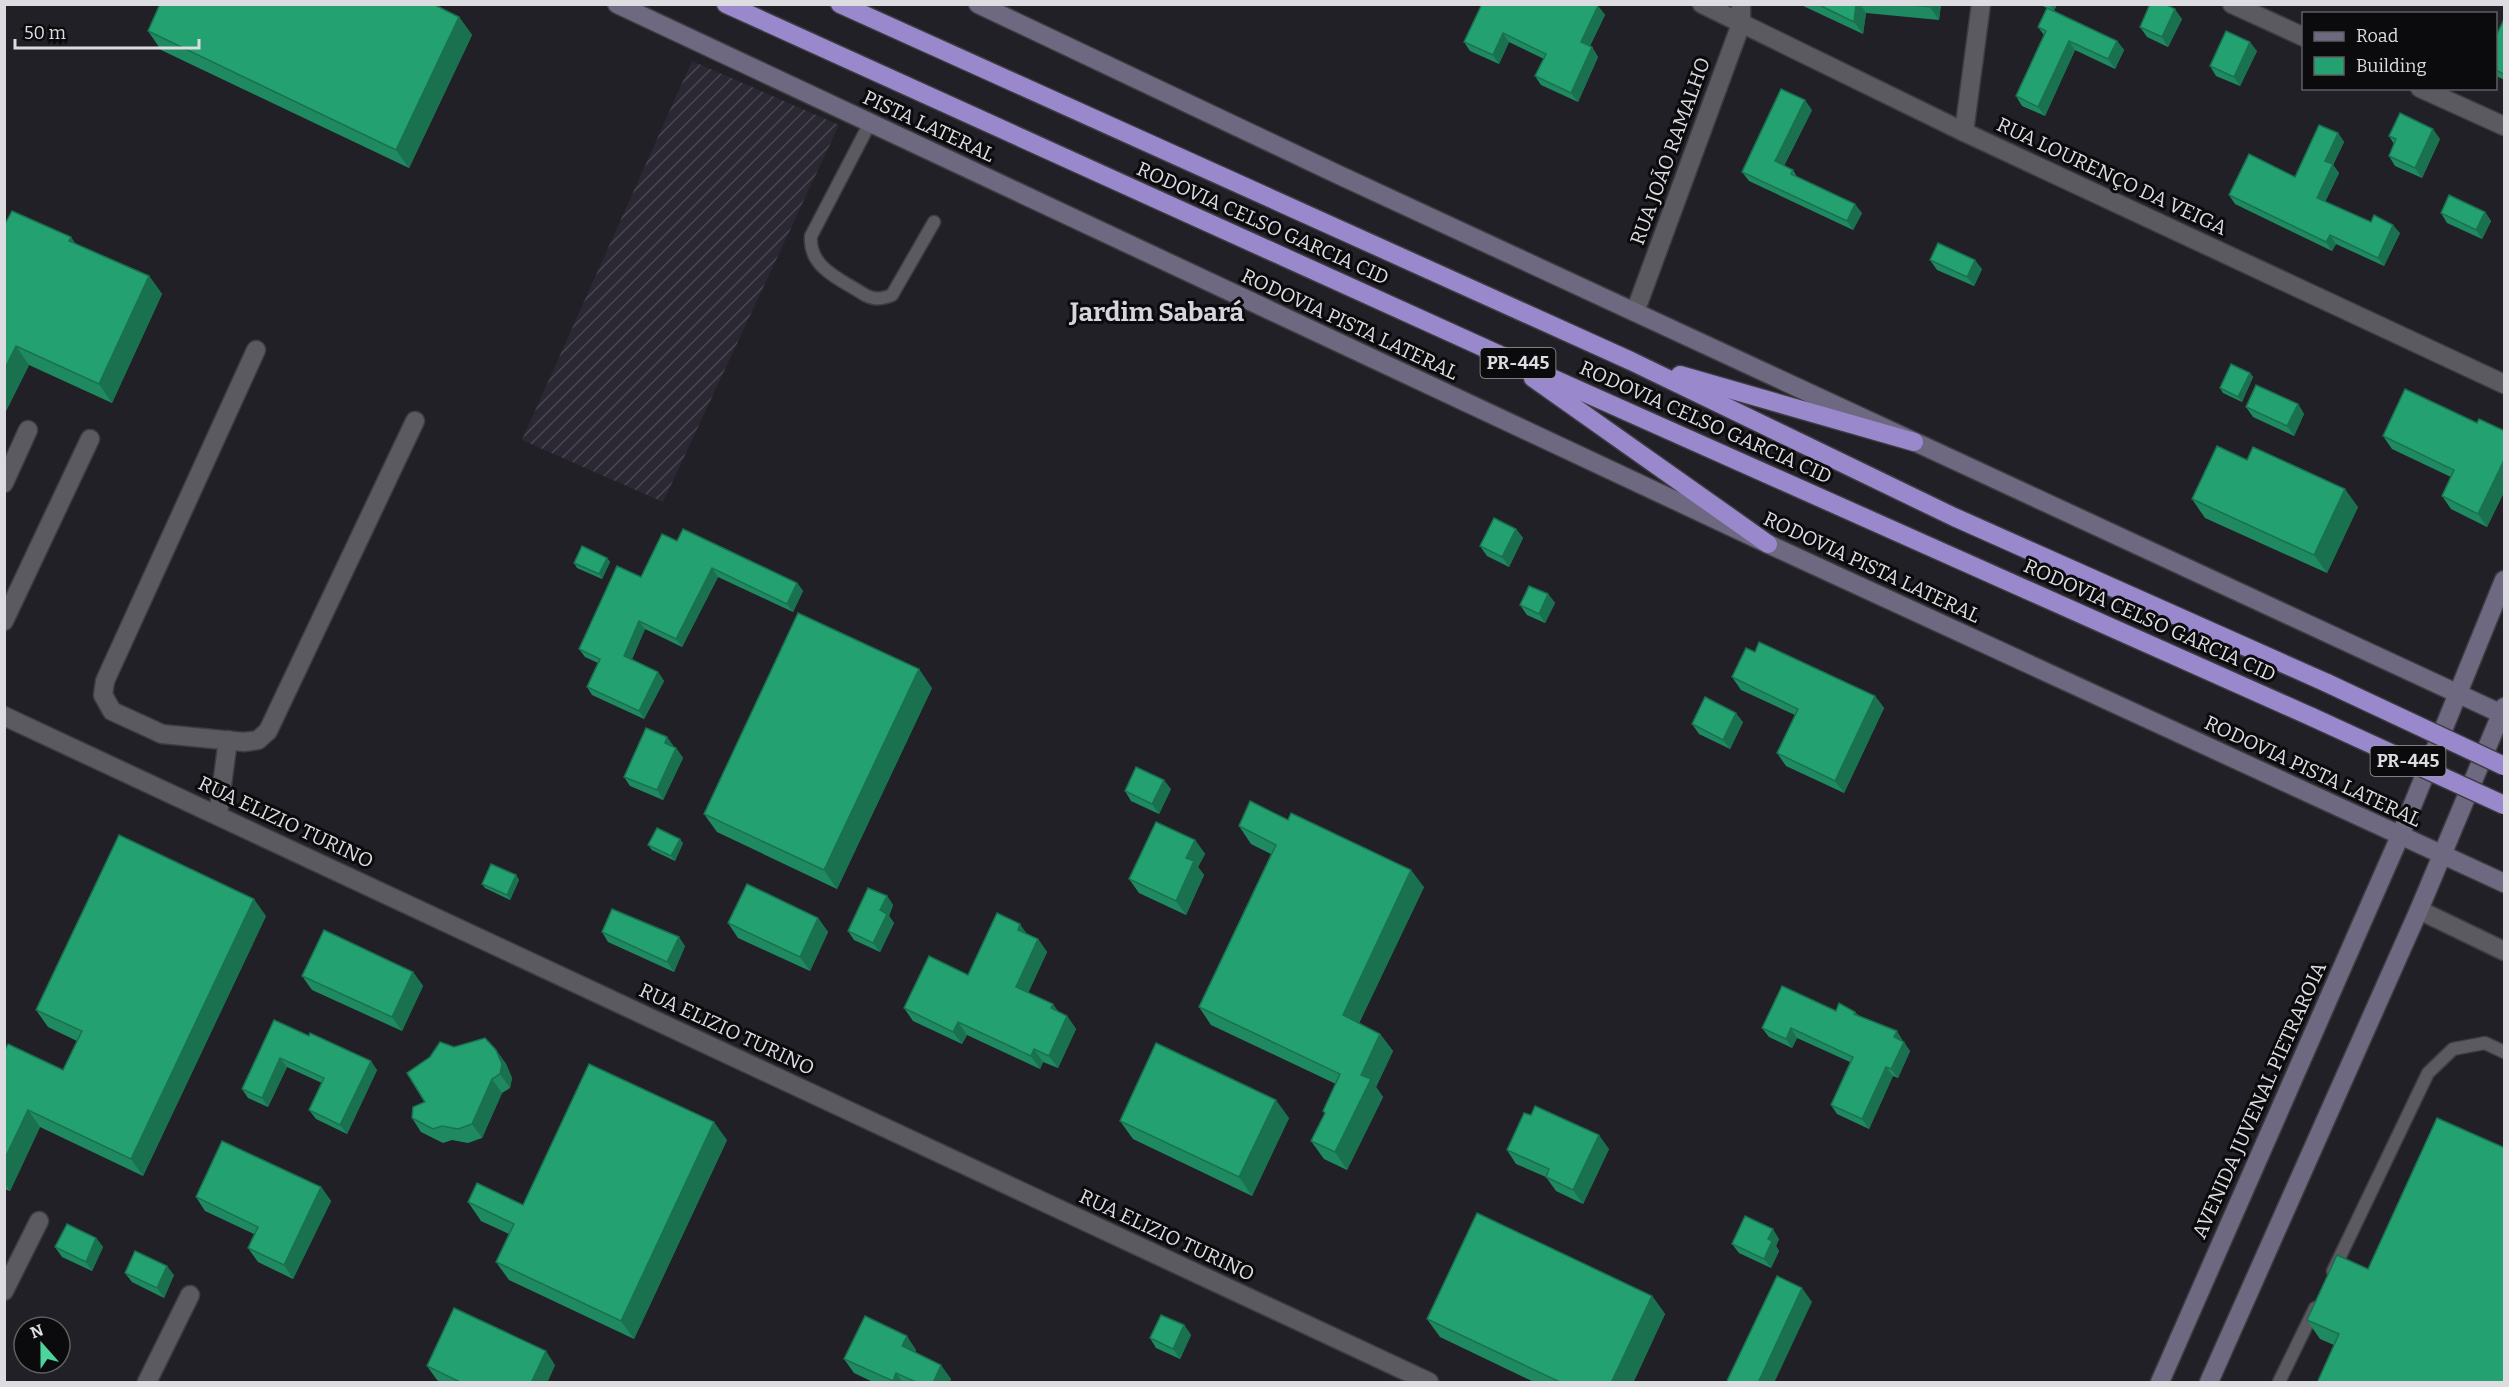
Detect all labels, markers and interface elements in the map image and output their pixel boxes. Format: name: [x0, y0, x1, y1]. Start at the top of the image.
scale bar: [15, 12, 200, 50]
legend: [2302, 12, 2497, 90]
text: 50 m: [24, 22, 66, 44]
text: Road: [2356, 25, 2399, 47]
street label: RUA JOÃO RAMALHO: [1625, 54, 1715, 248]
text: Building: [2356, 55, 2427, 77]
street label: PISTA LATERAL: [859, 85, 999, 167]
street label: RUA LOURENÇO DA VEIGA: [1993, 112, 2232, 240]
street label: RODOVIA CELSO GARCIA CID: [1133, 156, 1393, 290]
street label: RODOVIA PISTA LATERAL: [1238, 263, 1462, 385]
district label: Jardim Sabará: [1068, 297, 1244, 328]
road number: PR-445: [1480, 348, 1556, 378]
street label: RODOVIA CELSO GARCIA CID: [1576, 355, 1836, 489]
street label: RODOVIA PISTA LATERAL: [1760, 506, 1984, 628]
street label: RODOVIA CELSO GARCIA CID: [2020, 553, 2280, 687]
street label: RODOVIA PISTA LATERAL: [2201, 710, 2425, 832]
road number: PR-445: [2370, 746, 2446, 776]
street label: RUA ELIZIO TURINO: [195, 771, 377, 873]
street label: AVENIDA JUVENAL PIETRAROIA: [2187, 957, 2331, 1242]
street label: RUA ELIZIO TURINO: [636, 978, 818, 1080]
street label: RUA ELIZIO TURINO: [1076, 1184, 1258, 1286]
north arrow: [12, 1315, 72, 1375]
text: N: [28, 1320, 46, 1343]

